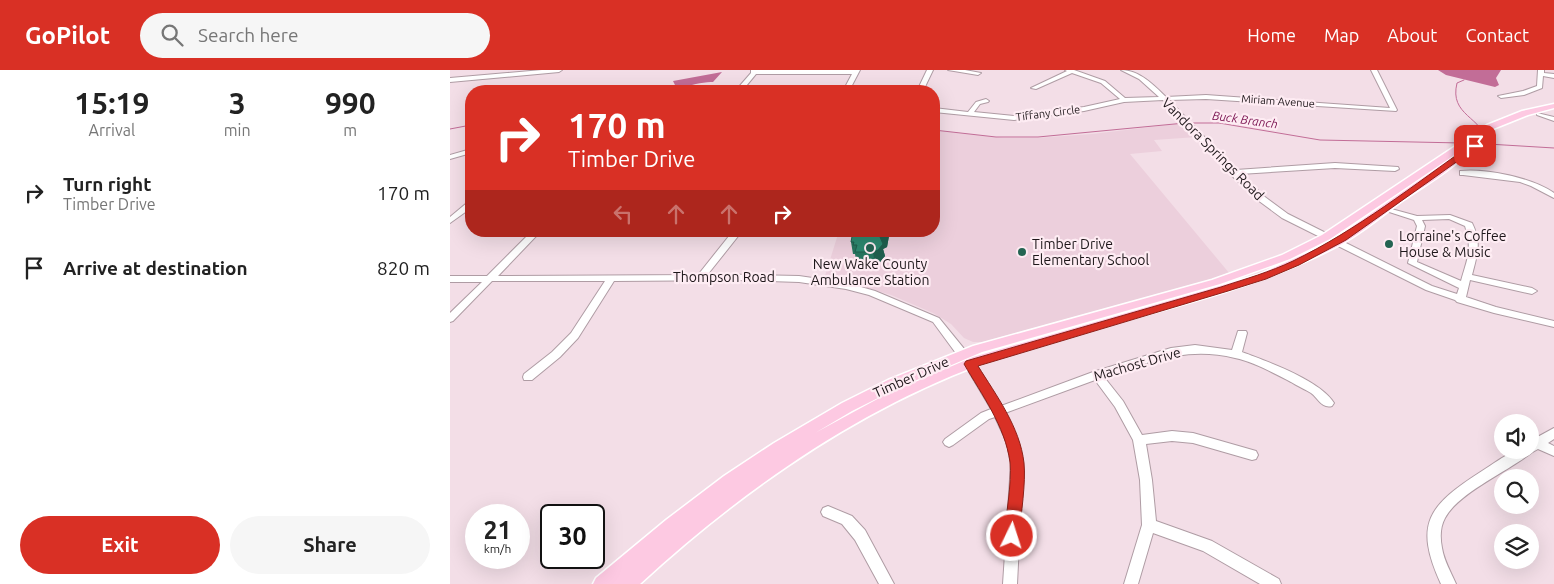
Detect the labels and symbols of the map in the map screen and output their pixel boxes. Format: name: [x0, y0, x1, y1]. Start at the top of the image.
street label: Miriam Avenue: [1241, 92, 1315, 110]
street label: Vandora Springs Road: [1159, 95, 1267, 203]
street label: Tiffany Circle: [1015, 103, 1081, 123]
water label: Buck Branch: [1212, 108, 1279, 131]
pin: [1454, 125, 1496, 167]
place label: Lorraine's Coffee House & Music: [1399, 228, 1507, 260]
place label: Timber Drive Elementary School: [1032, 236, 1150, 268]
marker: Lorraine's Coffee House & Music: [1383, 238, 1395, 250]
marker: New Wake County Ambulance Station: [864, 242, 876, 254]
marker: Timber Drive Elementary School: [1016, 246, 1028, 258]
place label: New Wake County Ambulance Station: [811, 256, 929, 288]
street label: Thompson Road: [673, 269, 775, 285]
street label: Machost Drive: [1092, 344, 1182, 384]
street label: Timber Drive: [871, 353, 951, 401]
speed limit sign: 30: [540, 504, 605, 569]
position arrow: [985, 509, 1037, 561]

